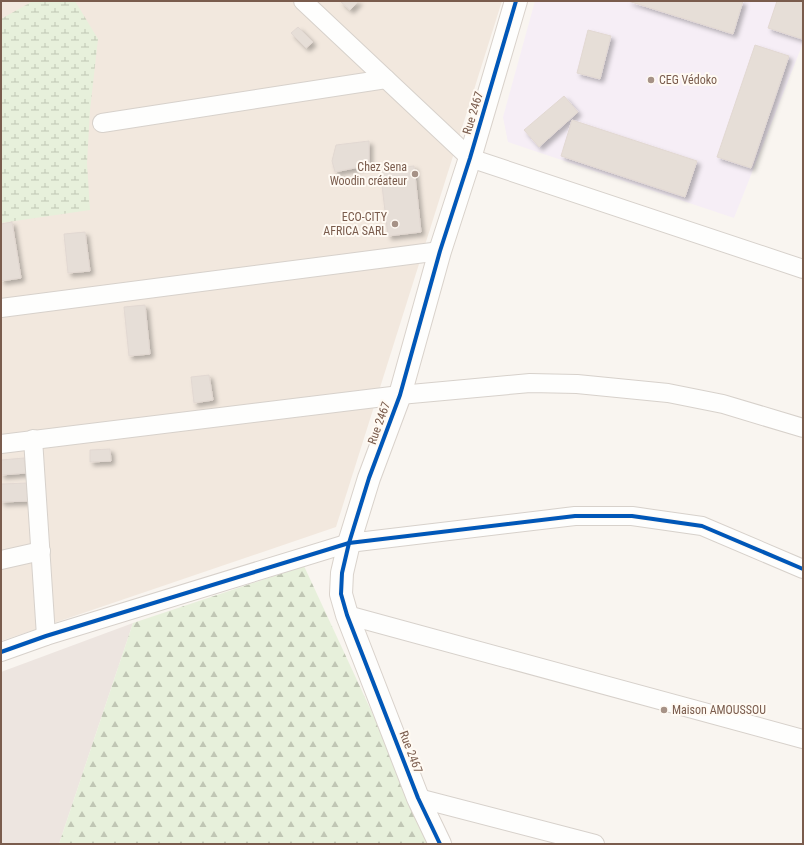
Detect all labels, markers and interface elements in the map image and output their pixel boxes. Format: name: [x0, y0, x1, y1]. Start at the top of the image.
place label: CEG Védoko: [659, 73, 717, 87]
marker: CEG Védoko: [646, 75, 656, 85]
street label: Rue 2467: [460, 90, 486, 136]
place label: Chez Sena Woodin créateur: [330, 160, 407, 188]
marker: Chez Sena Woodin créateur: [410, 169, 420, 179]
place label: ECO-CITY AFRICA SARL: [323, 210, 388, 238]
marker: ECO-CITY AFRICA SARL: [390, 219, 400, 229]
street label: Rue 2467: [365, 400, 393, 446]
place label: Maison AMOUSSOU: [672, 703, 766, 717]
marker: Maison AMOUSSOU: [659, 705, 669, 715]
street label: Rue 2467: [397, 729, 425, 775]

